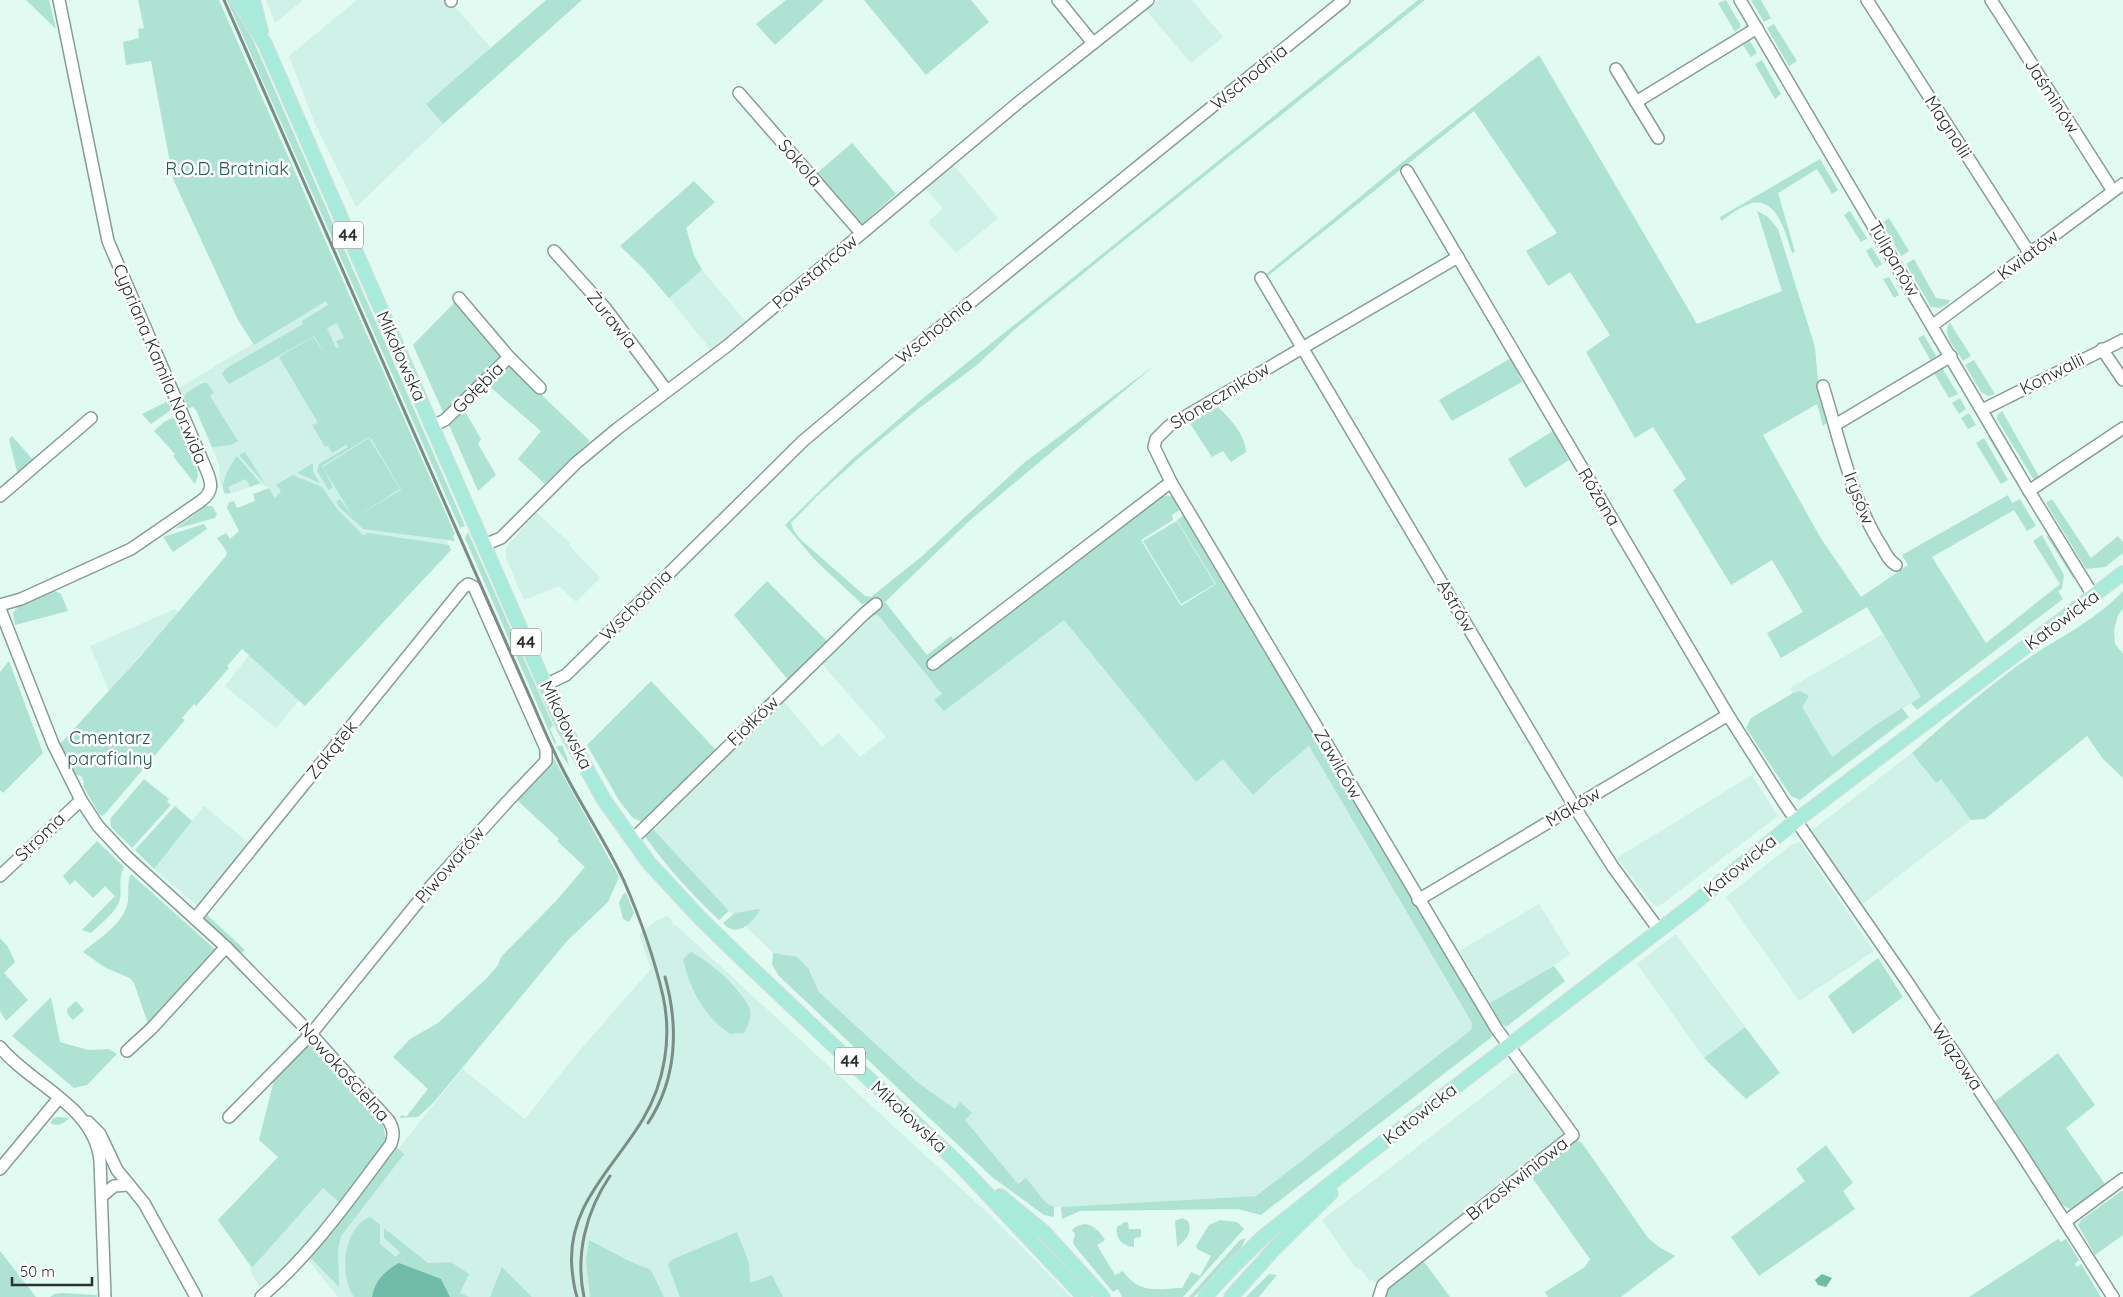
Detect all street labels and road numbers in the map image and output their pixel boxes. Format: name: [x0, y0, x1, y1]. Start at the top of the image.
street label: Wschodnia: [1206, 39, 1292, 115]
street label: Jaśminów: [2020, 54, 2085, 138]
street label: Magnolii: [1920, 91, 1977, 162]
street label: Sokola: [773, 134, 827, 191]
street label: Tulipanów: [1864, 217, 1925, 301]
road number: 44: [333, 222, 363, 248]
street label: Kwiatów: [1993, 224, 2063, 285]
street label: Powstańców: [767, 229, 862, 314]
street label: Cypriana Kamila Norwida: [108, 260, 213, 467]
street label: Żurawia: [582, 286, 643, 353]
street label: Wschodnia: [891, 293, 977, 369]
street label: Mikołowska: [371, 307, 432, 404]
street label: Konwalii: [2016, 348, 2088, 400]
street label: Gołębia: [447, 357, 508, 418]
street label: Słoneczników: [1166, 357, 1274, 434]
street label: Różana: [1573, 463, 1626, 530]
street label: Irysów: [1839, 468, 1880, 527]
street label: Wschodnia: [595, 564, 676, 645]
street label: Astrów: [1432, 575, 1481, 636]
street label: Katowicka: [2020, 584, 2103, 655]
road number: 44: [511, 628, 541, 656]
street label: Mikołowska: [535, 676, 598, 773]
street label: Fiołków: [722, 690, 783, 751]
street label: Zakątek: [301, 716, 362, 784]
street label: Zawilców: [1309, 724, 1368, 803]
street label: Maków: [1541, 781, 1604, 832]
street label: Stroma: [10, 807, 70, 866]
street label: Piwowarów: [410, 821, 489, 908]
street label: Katowicka: [1699, 829, 1781, 902]
street label: Nowokościelna: [294, 1017, 395, 1126]
street label: Wiązowa: [1927, 1019, 1988, 1095]
road number: 44: [835, 1048, 865, 1074]
street label: Mikołowska: [866, 1075, 952, 1158]
street label: Katowicka: [1378, 1078, 1461, 1149]
street label: Brzoskwiniowa: [1461, 1132, 1572, 1226]

